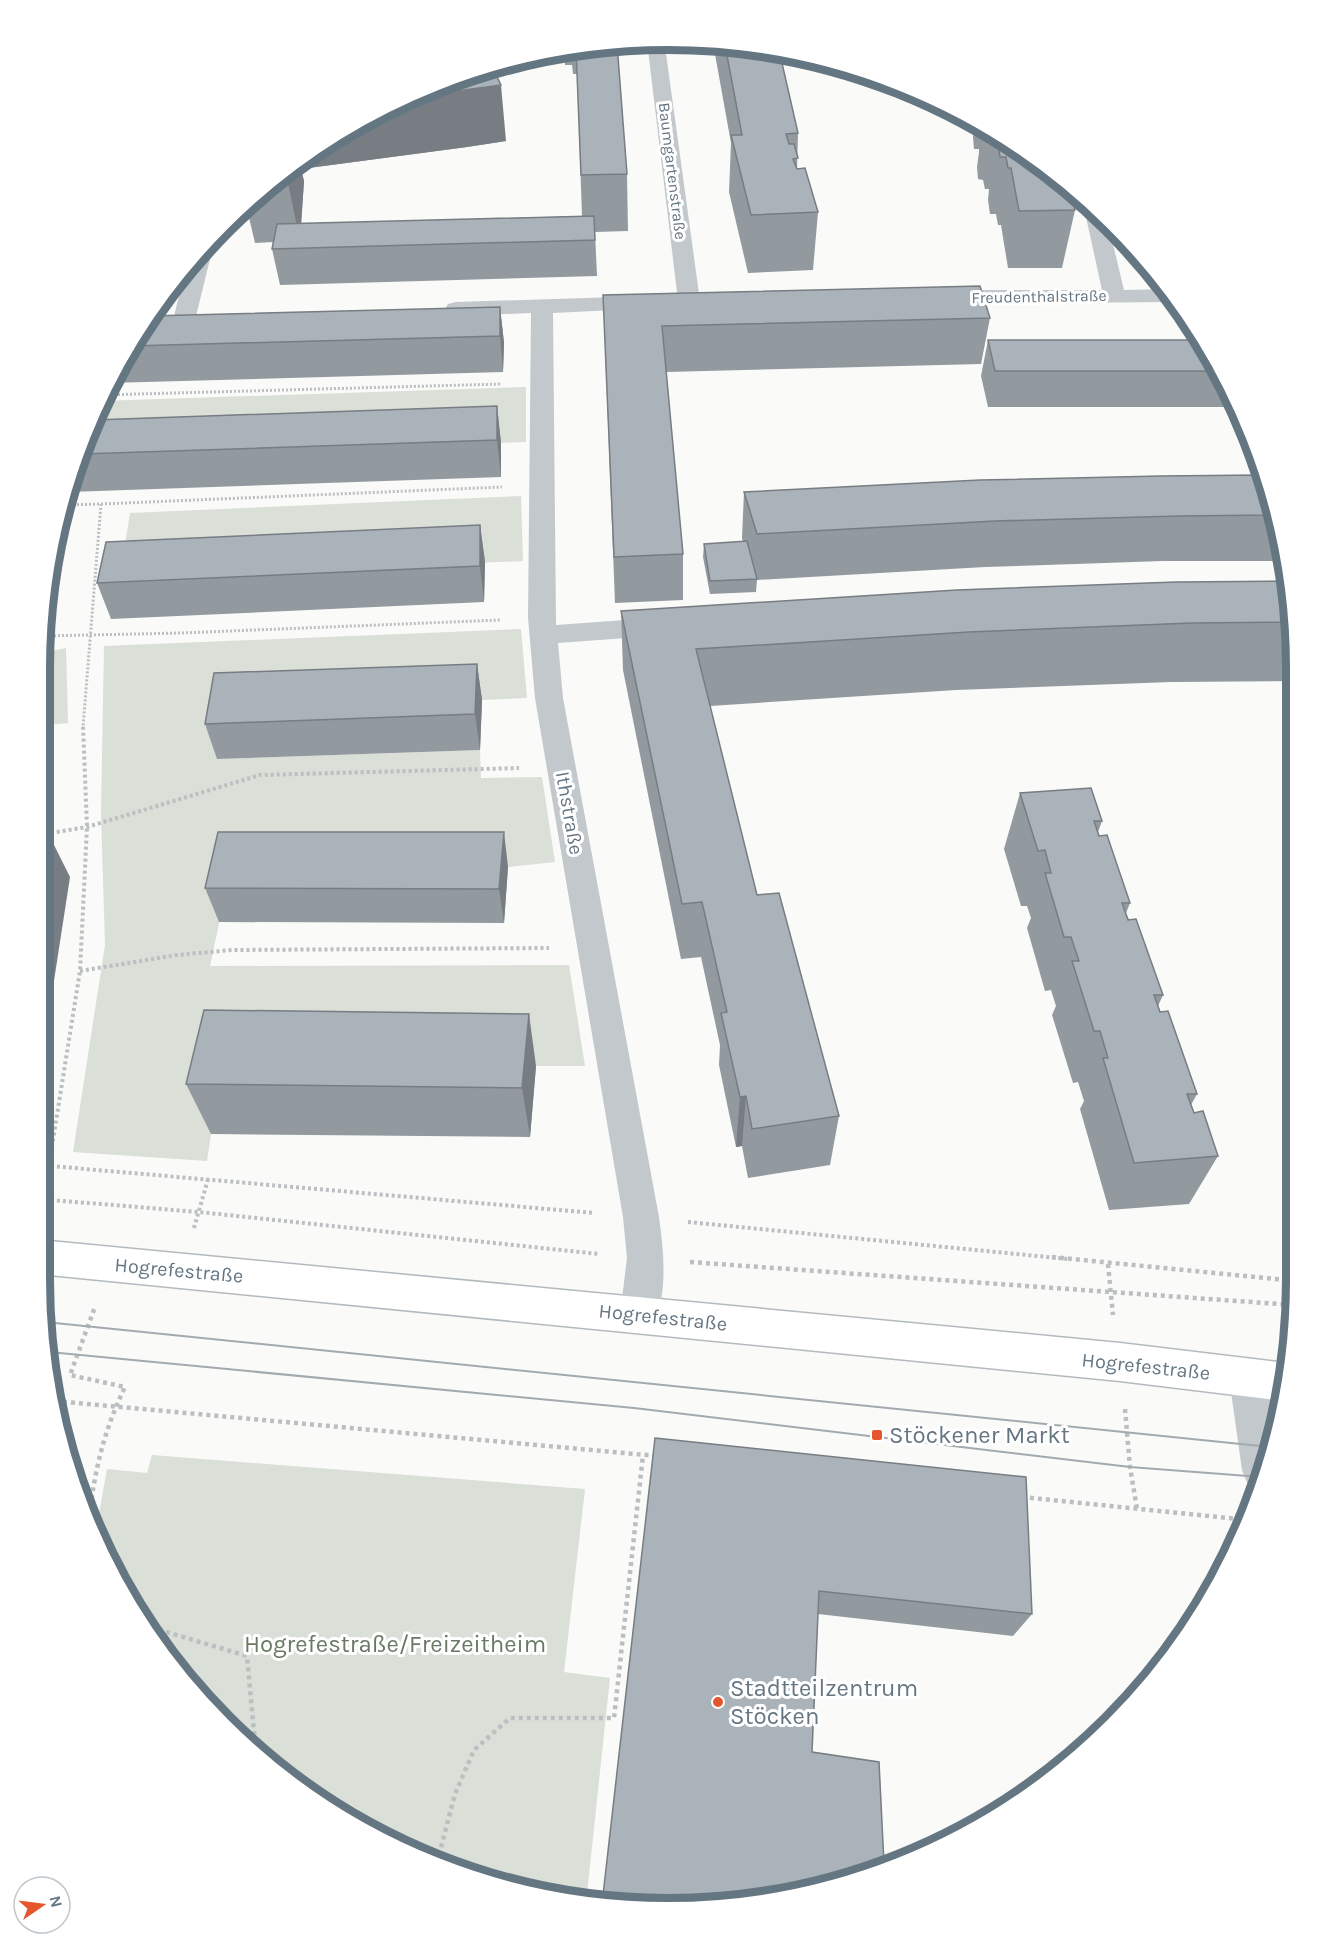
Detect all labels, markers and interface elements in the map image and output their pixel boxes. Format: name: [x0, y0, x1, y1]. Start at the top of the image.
street label: Baumgartenstraße: [655, 101, 690, 241]
street label: Freudenthalstraße: [971, 286, 1107, 307]
street label: Ithstraße: [551, 770, 588, 856]
street label: Hogrefestraße: [114, 1253, 244, 1288]
street label: Hogrefestraße: [598, 1299, 728, 1336]
street label: Hogrefestraße: [1081, 1348, 1211, 1385]
place label: Stöckener Markt: [889, 1421, 1070, 1449]
marker: Stöckener Markt: [870, 1428, 884, 1442]
park label: Hogrefestraße/Freizeitheim: [244, 1630, 546, 1658]
place label: Stadtteilzentrum Stöcken: [730, 1674, 918, 1730]
marker: Stadtteilzentrum Stöcken: [711, 1695, 725, 1709]
north arrow: [12, 1875, 72, 1935]
text: N: [45, 1894, 67, 1909]

